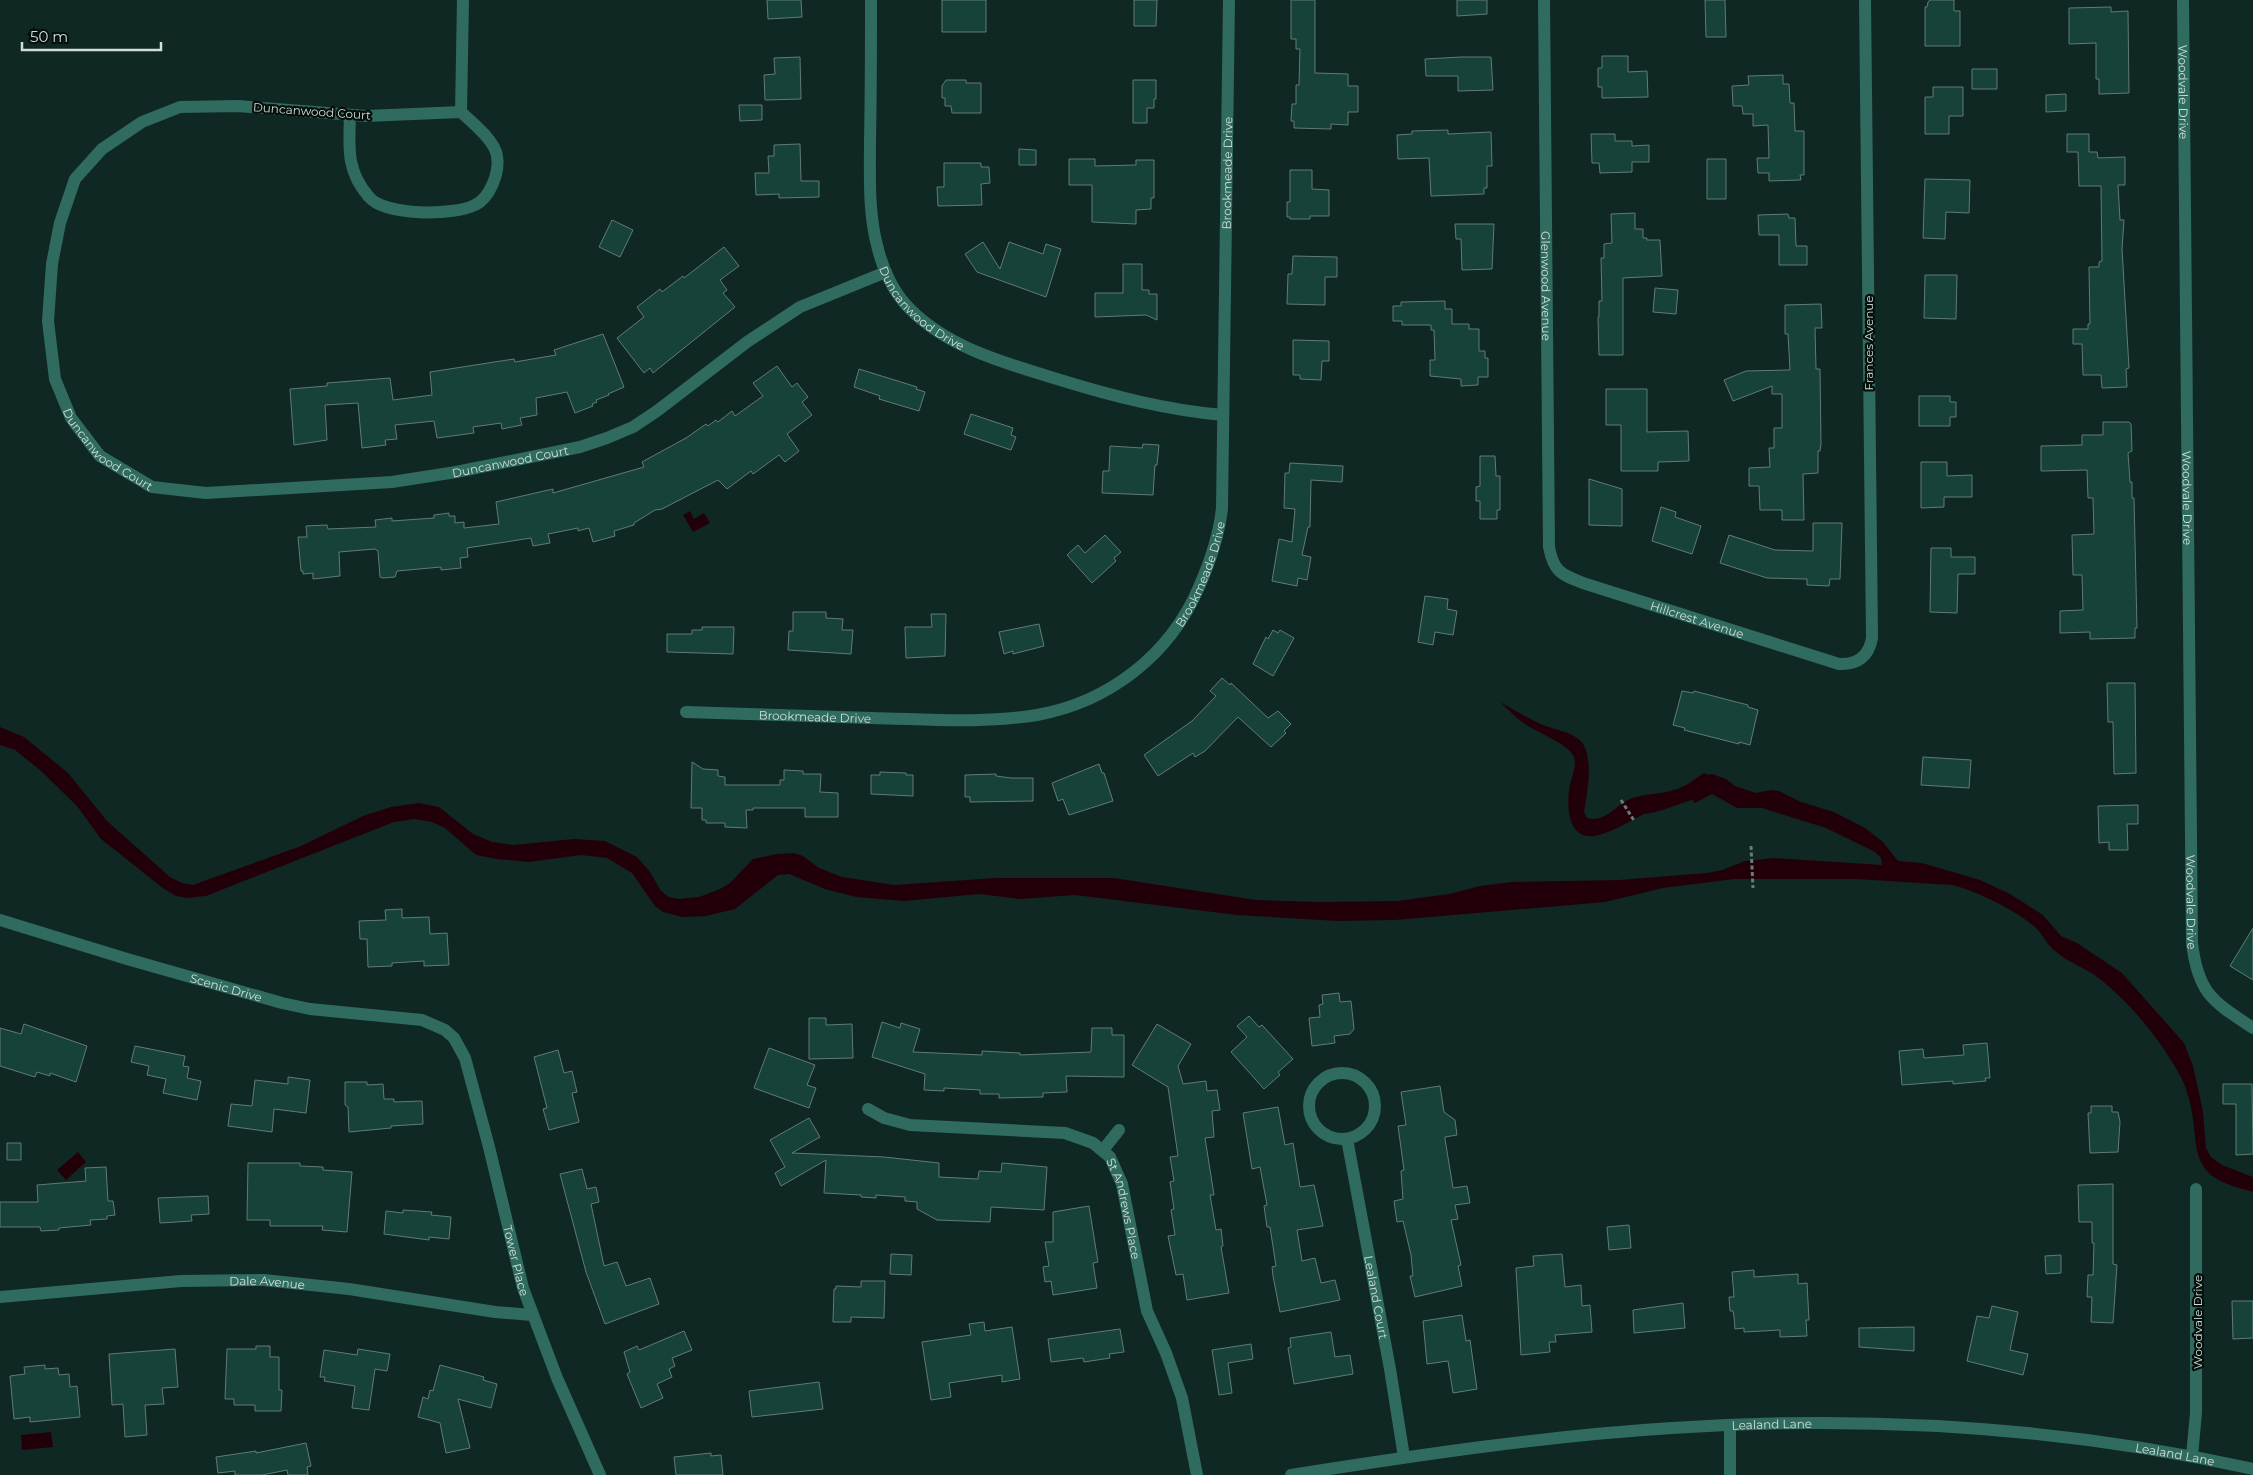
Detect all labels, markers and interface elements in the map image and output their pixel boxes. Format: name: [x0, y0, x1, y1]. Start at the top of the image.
scale bar: [22, 20, 161, 52]
text: 50 m: [30, 27, 68, 46]
street label: Woodvale Drive: [2176, 45, 2192, 139]
street label: Duncanwood Court: [252, 99, 372, 123]
street label: Brookmeade Drive: [1218, 117, 1235, 230]
street label: Glenwood Avenue: [1539, 231, 1555, 341]
street label: Duncanwood Drive: [876, 264, 967, 353]
street label: Frances Avenue: [1861, 295, 1876, 391]
street label: Duncanwood Court: [60, 406, 156, 493]
street label: Duncanwood Court: [451, 442, 570, 480]
street label: Woodvale Drive: [2180, 451, 2196, 545]
street label: Brookmeade Drive: [1172, 520, 1227, 630]
street label: Hillcrest Avenue: [1649, 597, 1746, 641]
street label: Brookmeade Drive: [758, 707, 872, 726]
street label: Woodvale Drive: [2184, 855, 2200, 950]
street label: Scenic Drive: [189, 970, 264, 1004]
street label: St Andrews Place: [1104, 1155, 1144, 1260]
street label: Tower Place: [501, 1224, 533, 1298]
street label: Lealand Court: [1361, 1254, 1392, 1340]
street label: Dale Avenue: [229, 1272, 306, 1292]
street label: Woodvale Drive: [2190, 1275, 2205, 1369]
street label: Lealand Lane: [1731, 1416, 1812, 1432]
street label: Lealand Lane: [2134, 1439, 2216, 1468]

